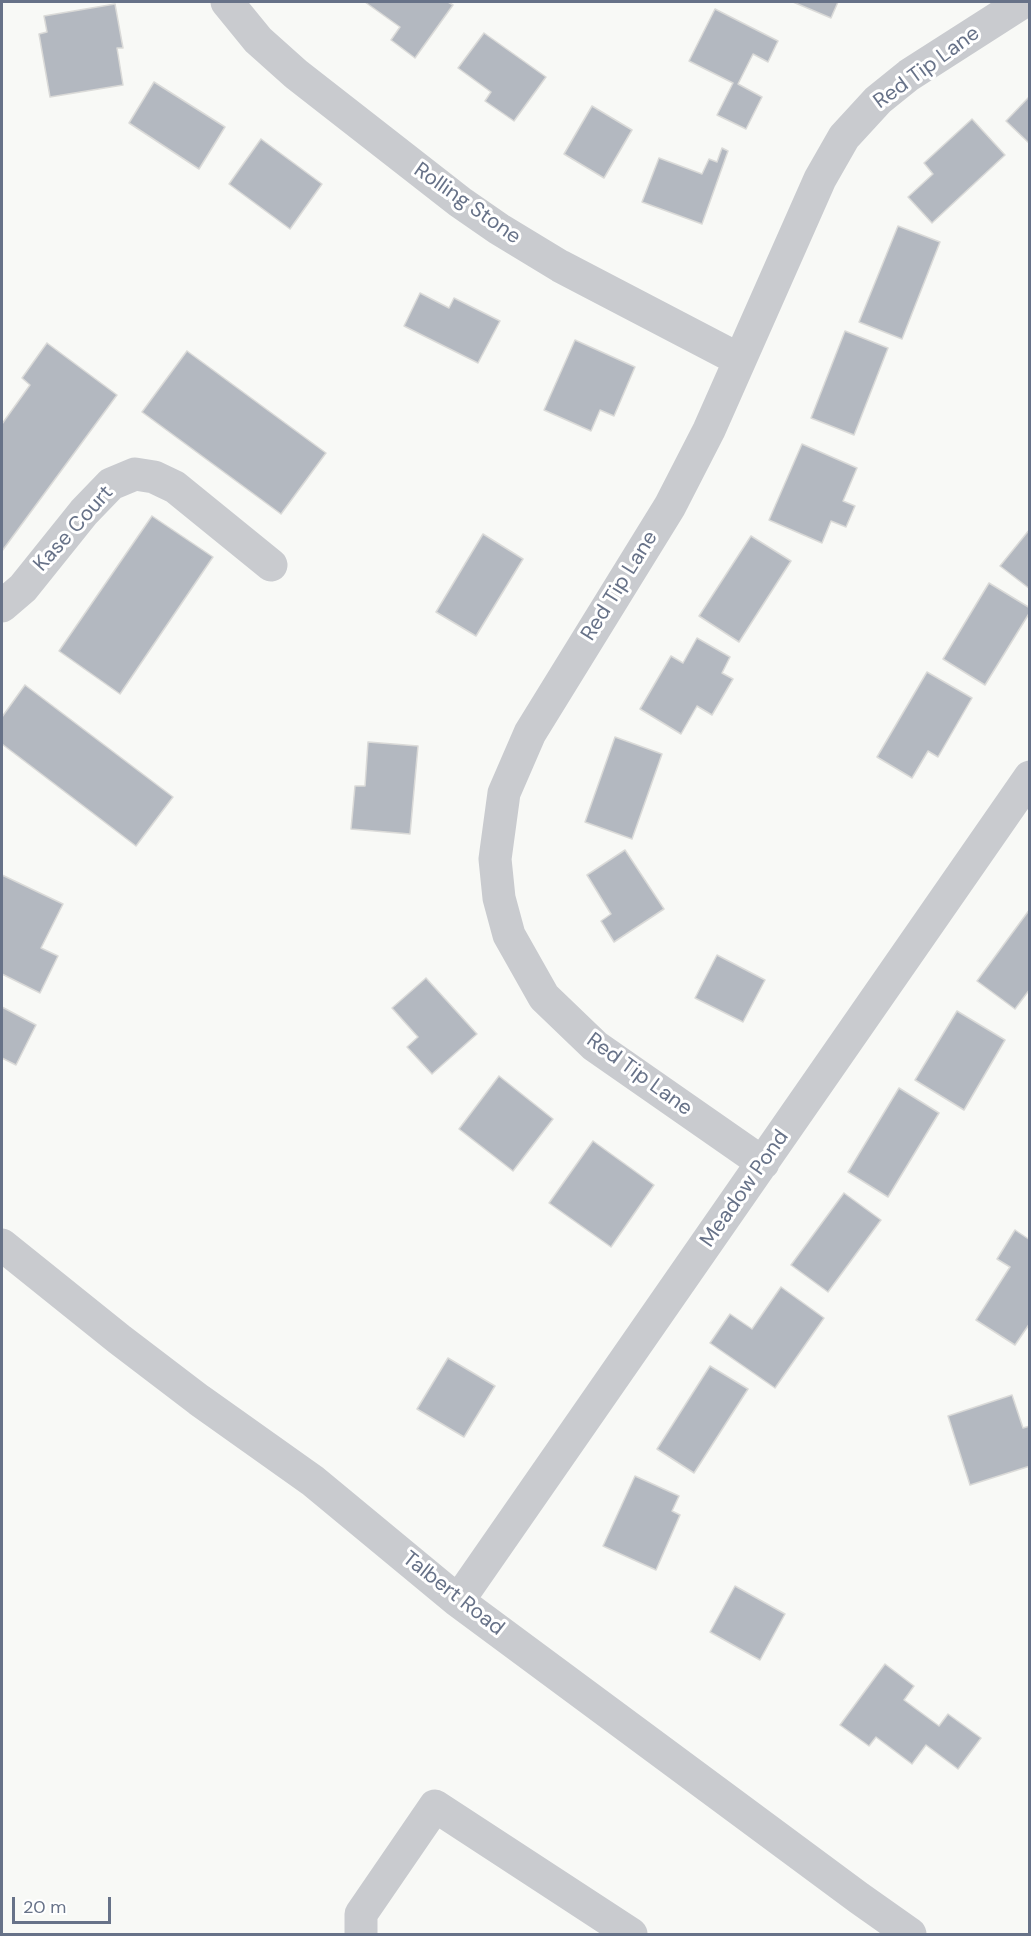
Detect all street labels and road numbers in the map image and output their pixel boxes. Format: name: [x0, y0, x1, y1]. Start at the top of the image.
street label: Red Tip Lane: [869, 21, 985, 115]
street label: Rolling Stone: [409, 158, 525, 250]
street label: Kase Court: [29, 481, 119, 577]
street label: Red Tip Lane: [576, 527, 664, 645]
street label: Red Tip Lane: [581, 1028, 697, 1122]
street label: Meadow Pond: [695, 1126, 795, 1252]
street label: Talbert Road: [397, 1547, 509, 1641]

